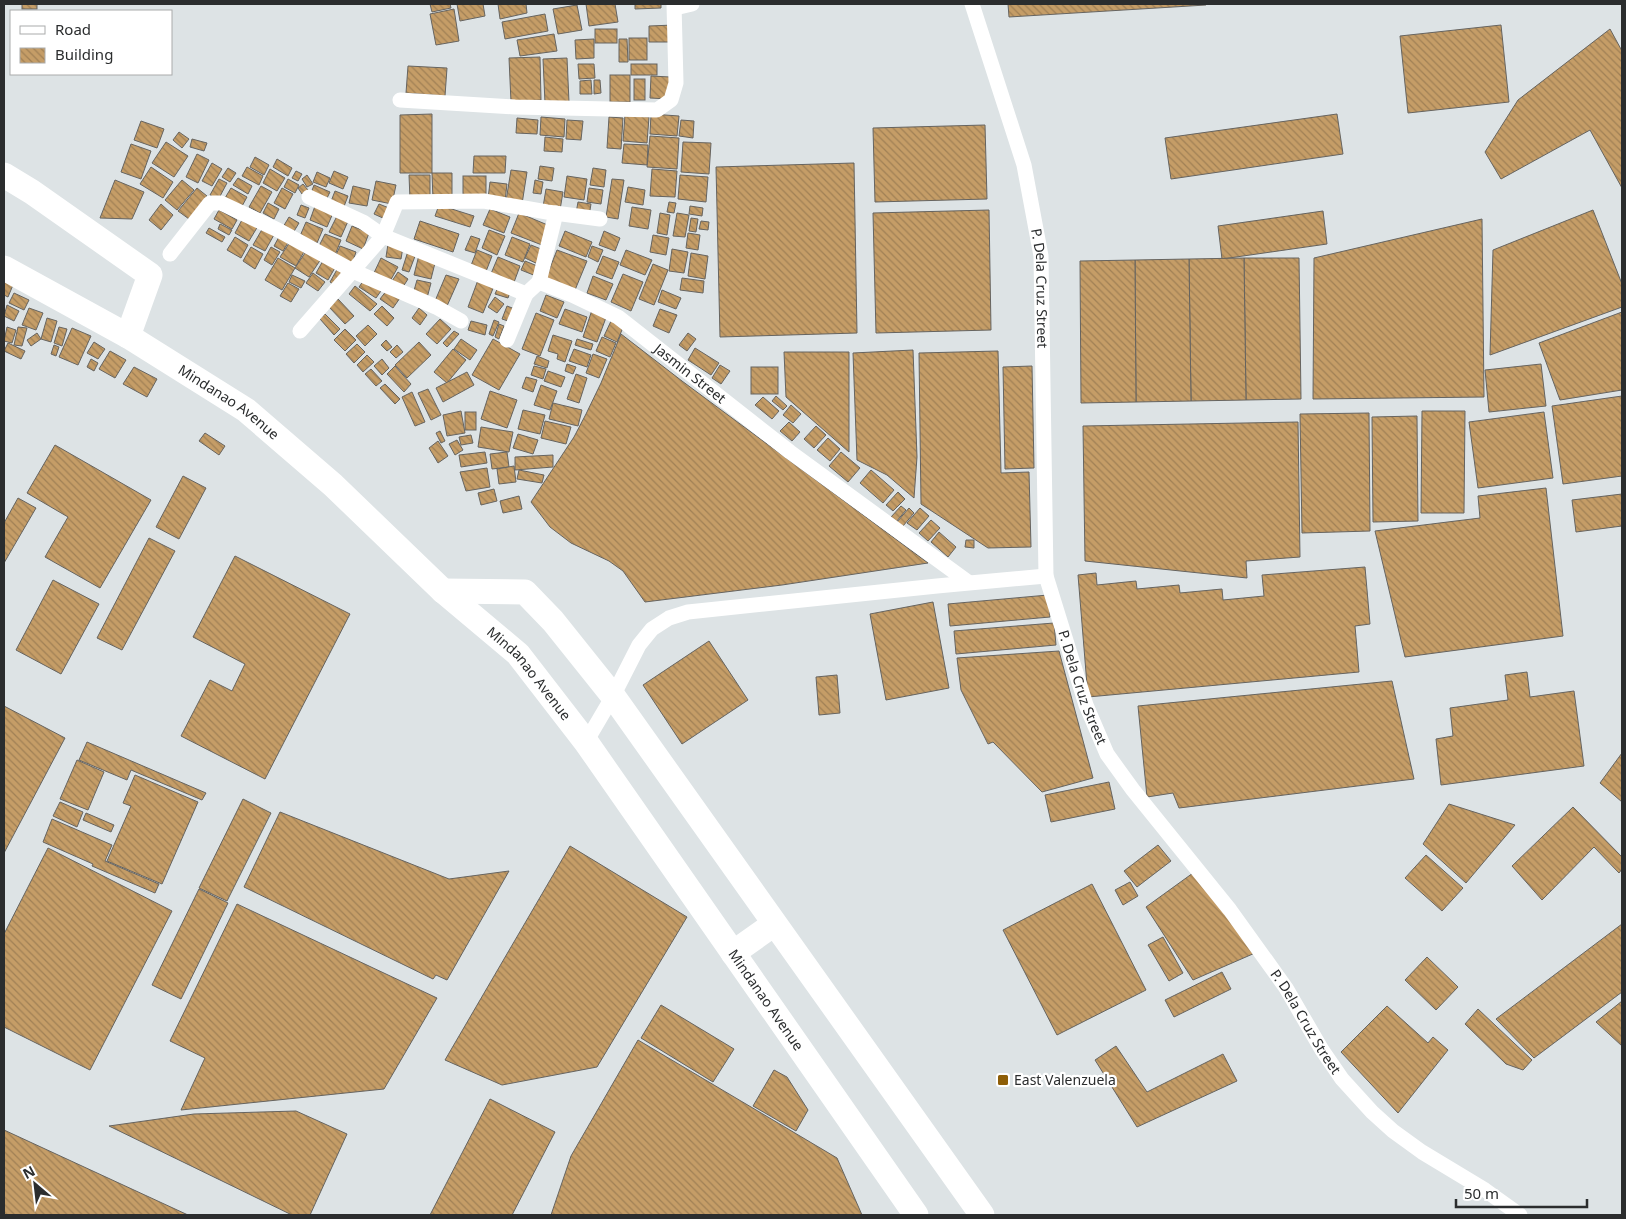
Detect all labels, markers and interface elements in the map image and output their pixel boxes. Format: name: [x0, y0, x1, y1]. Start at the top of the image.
legend: [10, 10, 172, 75]
text: Road: [55, 19, 91, 39]
text: Building: [55, 44, 113, 64]
street label: P. Dela Cruz Street: [1027, 227, 1052, 348]
street label: Jasmin Street: [649, 338, 730, 407]
street label: Mindanao Avenue: [175, 360, 284, 444]
street label: Mindanao Avenue: [483, 622, 576, 724]
street label: P. Dela Cruz Street: [1054, 628, 1112, 747]
street label: Mindanao Avenue: [724, 945, 808, 1054]
street label: P. Dela Cruz Street: [1266, 965, 1346, 1078]
place label: East Valenzuela: [1014, 1070, 1116, 1089]
marker: East Valenzuela: [996, 1073, 1010, 1087]
north arrow: [10, 1159, 60, 1209]
text: N: [19, 1161, 38, 1183]
scale bar: [1456, 1176, 1587, 1208]
text: 50 m: [1464, 1183, 1499, 1203]

